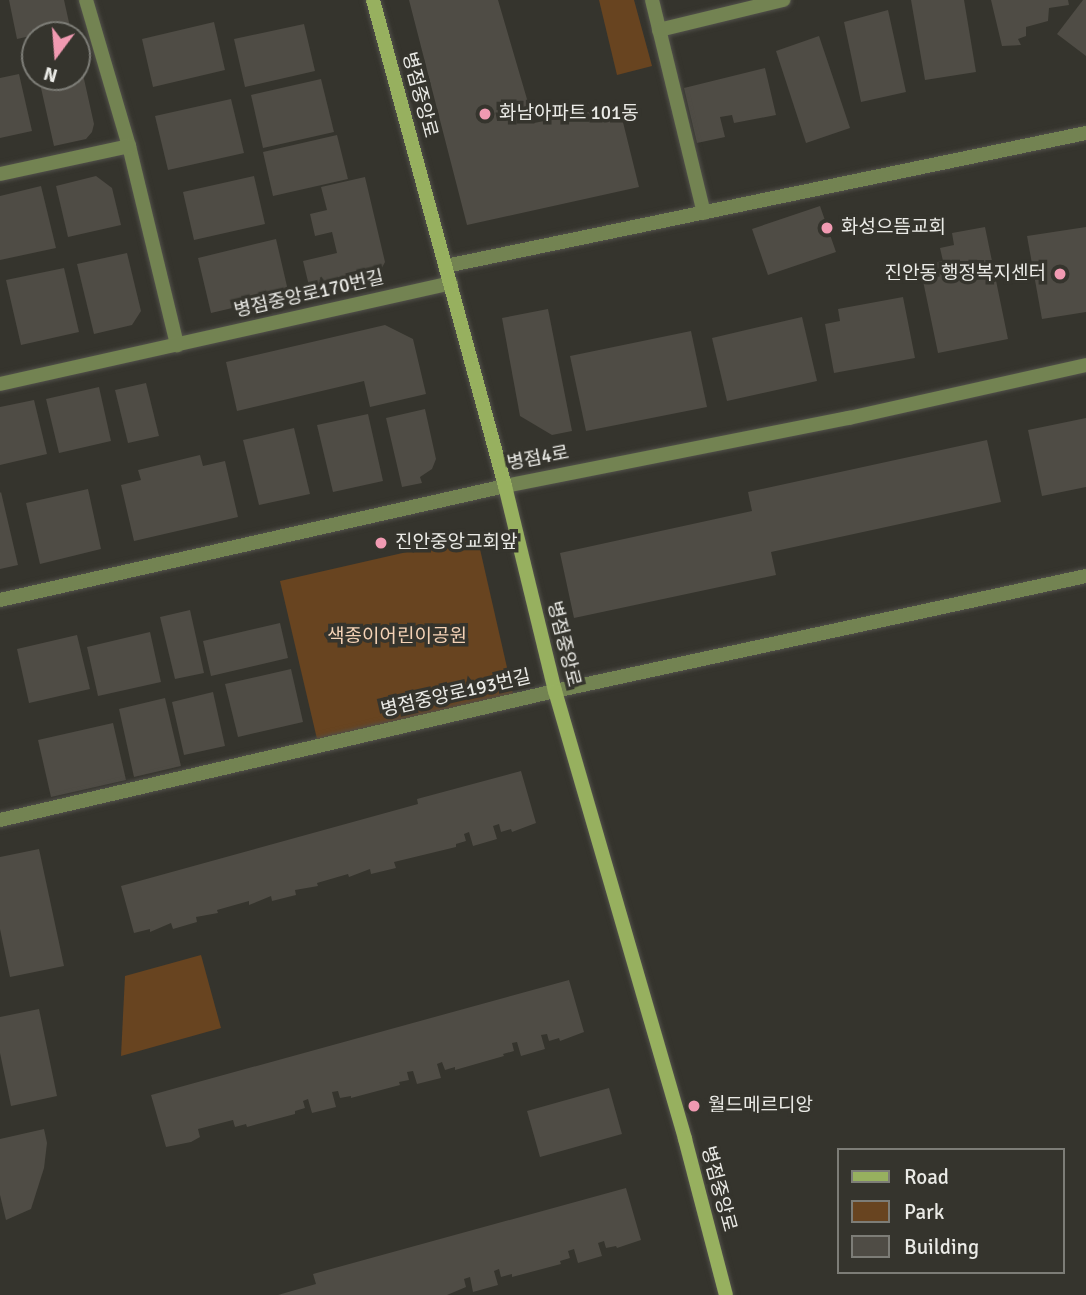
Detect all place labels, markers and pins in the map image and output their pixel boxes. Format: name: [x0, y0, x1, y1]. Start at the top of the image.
place label: 화남아파트 101동: [499, 103, 639, 125]
marker: 화남아파트 101동: [477, 106, 493, 122]
place label: 화성으뜸교회: [841, 217, 946, 239]
marker: 화성으뜸교회: [819, 220, 835, 236]
place label: 진안동 행정복지센터: [885, 263, 1046, 285]
marker: 진안동 행정복지센터: [1052, 266, 1068, 282]
place label: 진안중앙교회앞: [395, 532, 517, 554]
marker: 진안중앙교회앞: [373, 535, 389, 551]
place label: 월드메르디앙: [708, 1095, 813, 1117]
marker: 월드메르디앙: [686, 1098, 702, 1114]

